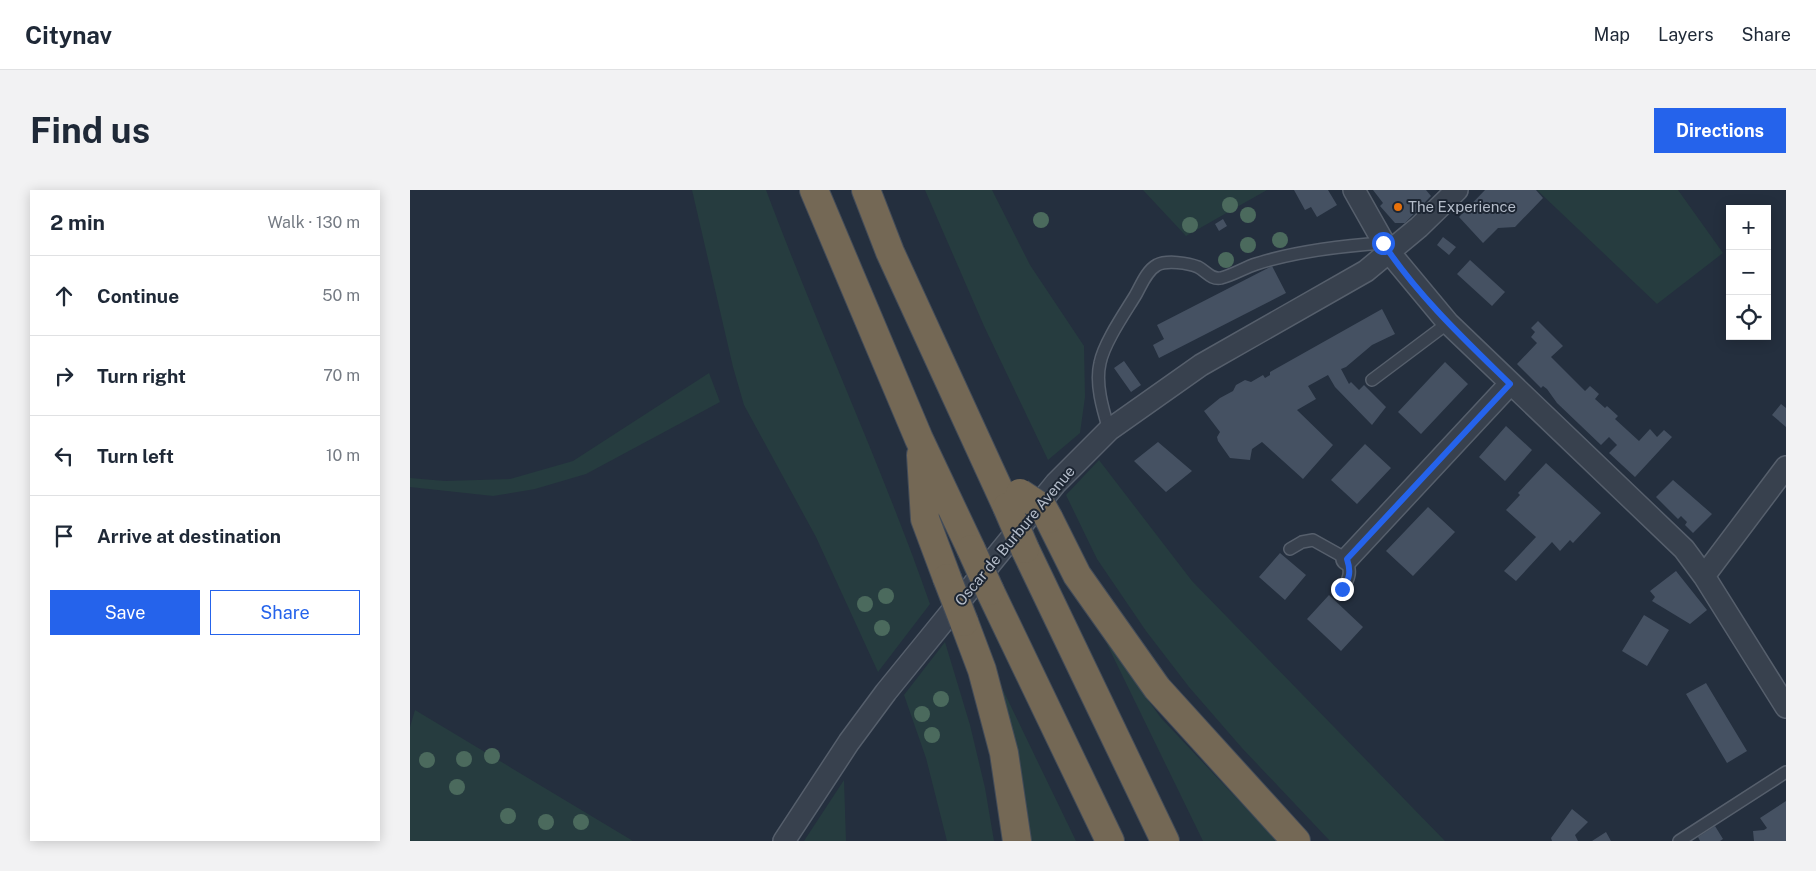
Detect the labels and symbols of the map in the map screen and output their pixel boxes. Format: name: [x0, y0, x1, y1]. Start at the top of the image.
place label: The Experience: [1408, 198, 1516, 215]
marker: The Experience: [1392, 201, 1404, 213]
route start: [1372, 232, 1395, 255]
street label: Oscar de Burbure Avenue: [951, 462, 1078, 609]
route end: [1331, 578, 1354, 601]

